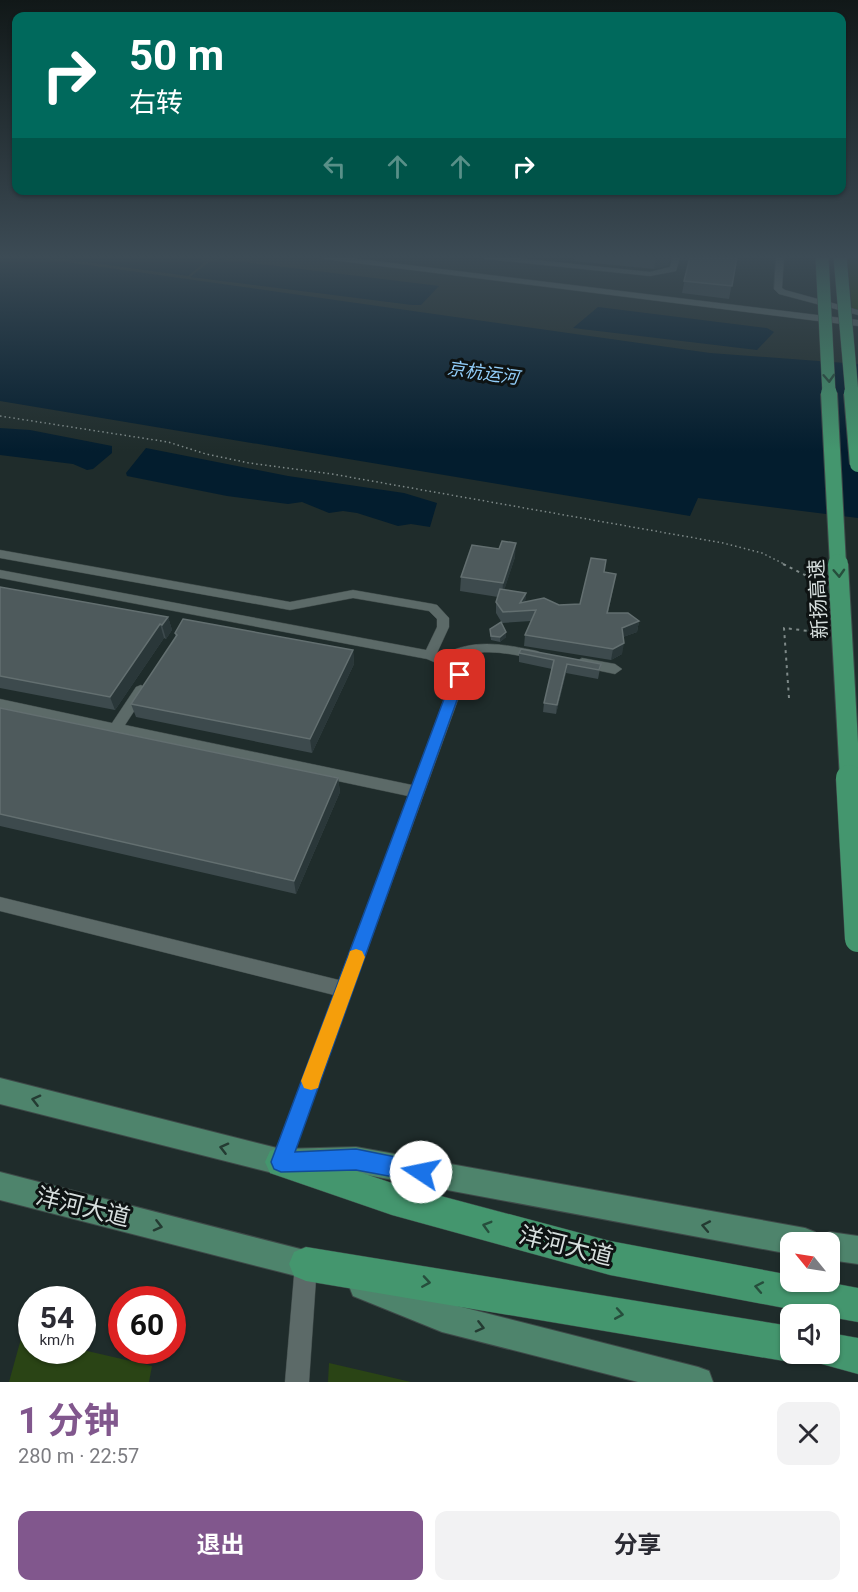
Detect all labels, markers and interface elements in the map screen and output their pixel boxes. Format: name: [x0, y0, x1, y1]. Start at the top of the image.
text: 50 m: [129, 31, 224, 80]
icon: right: [30, 36, 108, 114]
text: 右转: [129, 87, 183, 119]
icon: left: [318, 150, 351, 183]
icon: ahead: [381, 150, 414, 183]
icon: ahead: [444, 150, 477, 183]
icon: right: [507, 150, 540, 183]
water label: 京杭运河: [446, 357, 523, 388]
one-way arrow: [822, 374, 835, 383]
street label: 新扬高速: [804, 558, 832, 640]
one-way arrow: [832, 569, 845, 578]
pin: [434, 649, 485, 700]
icon: arrive: [443, 658, 476, 691]
one-way arrow: [31, 1094, 41, 1107]
position arrow: [389, 1140, 453, 1204]
one-way arrow: [220, 1142, 230, 1155]
street label: 洋河大道: [33, 1182, 133, 1232]
one-way arrow: [153, 1219, 163, 1232]
one-way arrow: [701, 1220, 711, 1233]
one-way arrow: [482, 1221, 493, 1233]
street label: 洋河大道: [516, 1221, 616, 1271]
north arrow: [780, 1232, 840, 1292]
map controls: [780, 1232, 840, 1364]
one-way arrow: [422, 1276, 431, 1288]
one-way arrow: [754, 1281, 764, 1294]
speed limit sign: 60: [108, 1286, 186, 1364]
text: 54: [40, 1300, 74, 1335]
button: sound: [780, 1304, 840, 1364]
one-way arrow: [613, 1307, 623, 1320]
one-way arrow: [474, 1319, 484, 1332]
text: km/h: [39, 1331, 75, 1349]
text: 1 分钟: [18, 1400, 120, 1442]
button: close: [777, 1402, 840, 1465]
text: 280 m · 22:57: [18, 1444, 139, 1468]
button: 退出: [18, 1511, 423, 1580]
button: 分享: [435, 1511, 840, 1580]

